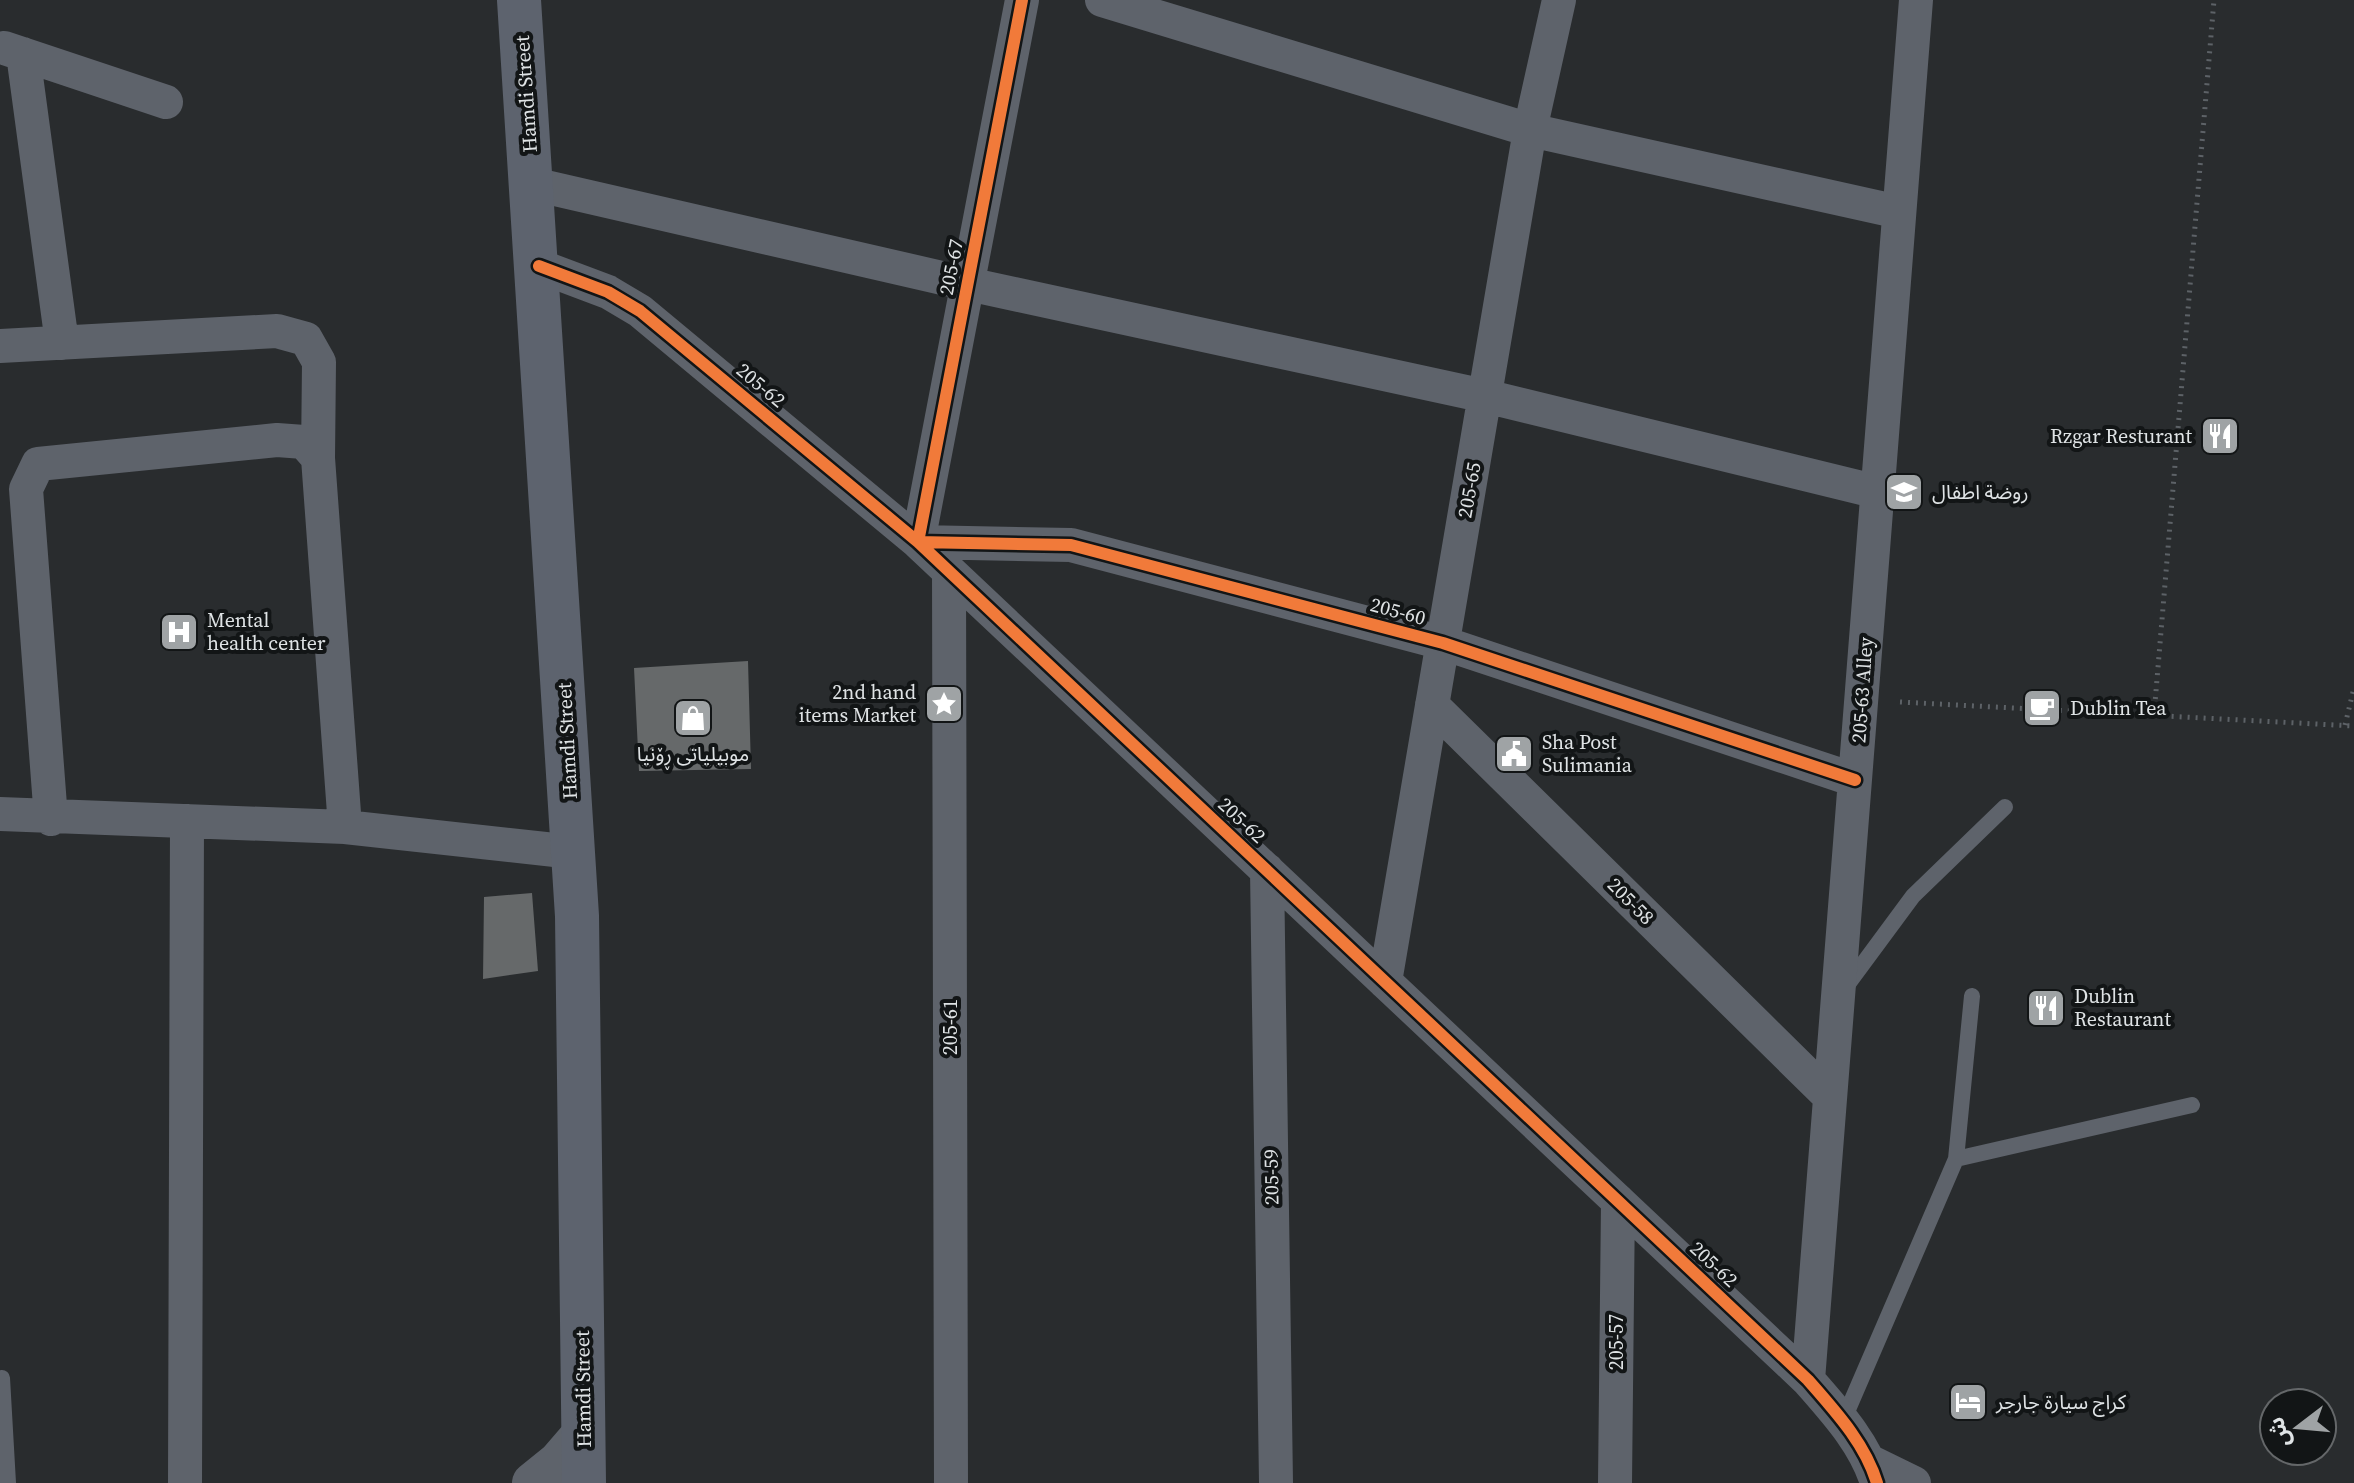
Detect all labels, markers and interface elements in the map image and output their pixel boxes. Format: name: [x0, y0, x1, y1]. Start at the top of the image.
street label: Hamdi Street: [508, 34, 544, 153]
street label: 205-67: [932, 237, 970, 297]
street label: 205-62: [730, 356, 792, 414]
restaurant icon: Rzgar Resturant: [2199, 415, 2241, 457]
place label: Rzgar Resturant: [2050, 422, 2193, 450]
street label: 205-65: [1450, 460, 1488, 520]
school or university icon: روضة اطفال: [1883, 471, 1925, 513]
place label: روضة اطفال: [1932, 478, 2029, 506]
street label: 205-60: [1367, 590, 1429, 632]
place label: Mental health center: [207, 606, 326, 657]
hospital icon: Mental health center: [158, 611, 200, 653]
street label: 205-63 Alley: [1844, 635, 1880, 744]
place label: 2nd hand items Market: [799, 678, 917, 729]
street label: Hamdi Street: [550, 681, 584, 800]
place icon: 2nd hand items Market: [923, 683, 965, 725]
cafe icon: Dublin Tea: [2021, 687, 2063, 729]
place label: Dublin Tea: [2070, 694, 2167, 722]
shop icon: موبیلیاتی ڕۆنیا: [672, 697, 714, 739]
place label: Sha Post Sulimania: [1542, 728, 1633, 779]
public building icon: Sha Post Sulimania: [1493, 733, 1535, 775]
place label: موبیلیاتی ڕۆنیا: [637, 740, 749, 771]
street label: 205-62: [1212, 791, 1272, 849]
street label: 205-58: [1601, 871, 1661, 931]
place label: Dublin Restaurant: [2074, 982, 2171, 1033]
restaurant icon: Dublin Restaurant: [2025, 987, 2067, 1029]
street label: 205-61: [936, 999, 964, 1055]
street label: 205-59: [1257, 1149, 1285, 1205]
street label: 205-62: [1684, 1235, 1744, 1293]
street label: 205-57: [1602, 1314, 1630, 1370]
street label: Hamdi Street: [568, 1330, 598, 1448]
hotel icon: كراج سيارة جارجر: [1947, 1381, 1989, 1423]
north arrow: [2258, 1387, 2338, 1467]
place label: كراج سيارة جارجر: [1995, 1388, 2127, 1417]
text: ش: [2260, 1414, 2297, 1451]

